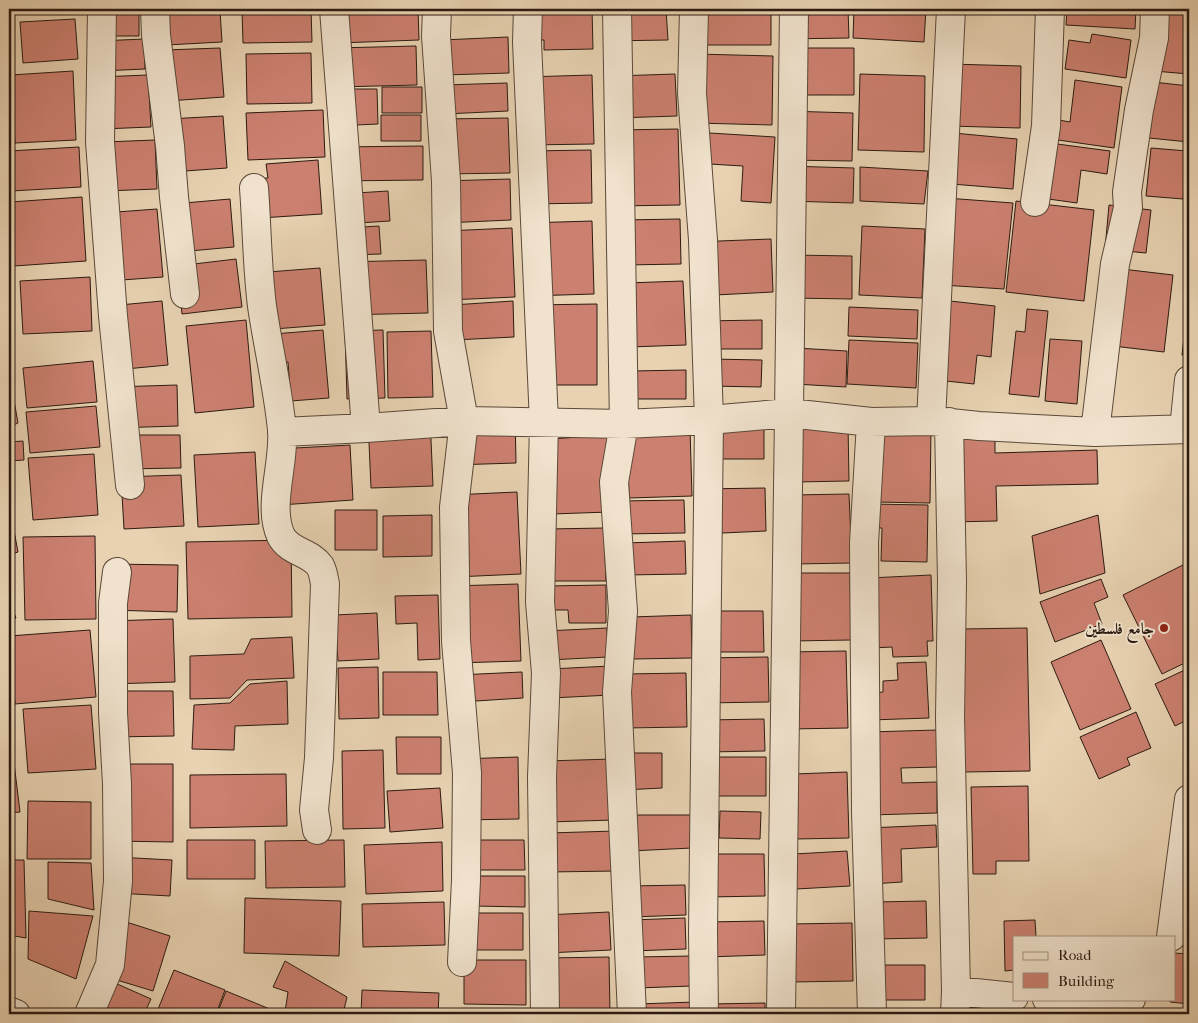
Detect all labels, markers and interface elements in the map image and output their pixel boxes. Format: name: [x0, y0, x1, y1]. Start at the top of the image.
place label: جامع فلسطين: [1085, 619, 1154, 644]
marker: جامع فلسطين: [1158, 622, 1170, 634]
legend: [1013, 936, 1176, 1000]
text: Road: [1058, 946, 1092, 964]
text: Building: [1058, 972, 1115, 990]

